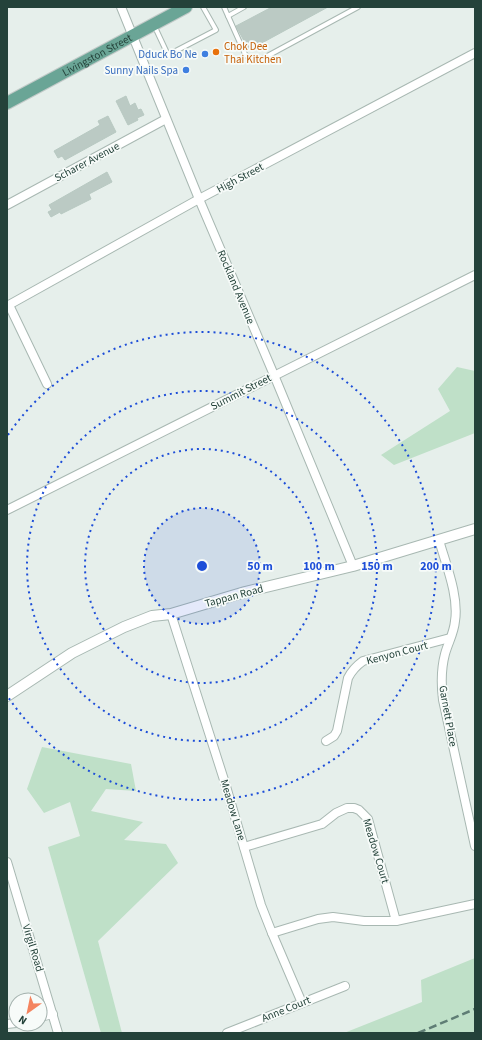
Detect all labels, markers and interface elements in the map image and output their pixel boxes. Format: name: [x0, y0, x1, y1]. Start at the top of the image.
street label: Livingston Street: [59, 30, 135, 80]
place label: Chok Dee Thai Kitchen: [224, 39, 281, 67]
place label: Dduck Bo Ne: [138, 47, 198, 62]
marker: Chok Dee Thai Kitchen: [211, 47, 221, 57]
marker: Dduck Bo Ne: [200, 49, 210, 59]
place label: Sunny Nails Spa: [104, 63, 178, 78]
marker: Sunny Nails Spa: [181, 65, 191, 75]
street label: Scharer Avenue: [52, 138, 123, 185]
street label: High Street: [214, 159, 266, 197]
street label: Rockland Avenue: [214, 248, 259, 327]
street label: Summit Street: [208, 370, 274, 414]
text: 50 m: [247, 558, 273, 575]
text: 100 m: [303, 558, 335, 575]
text: 150 m: [361, 558, 393, 575]
text: 200 m: [420, 558, 452, 575]
centre of rings: [195, 559, 209, 573]
street label: Tappan Road: [203, 581, 265, 611]
street label: Kenyon Court: [365, 638, 430, 668]
street label: Garnett Place: [435, 684, 461, 748]
street label: Meadow Lane: [217, 778, 250, 843]
street label: Meadow Court: [359, 817, 393, 885]
street label: Virgil Road: [19, 922, 47, 974]
north arrow: [8, 992, 48, 1032]
street label: Anne Court: [259, 992, 313, 1026]
text: N: [16, 1012, 30, 1028]

